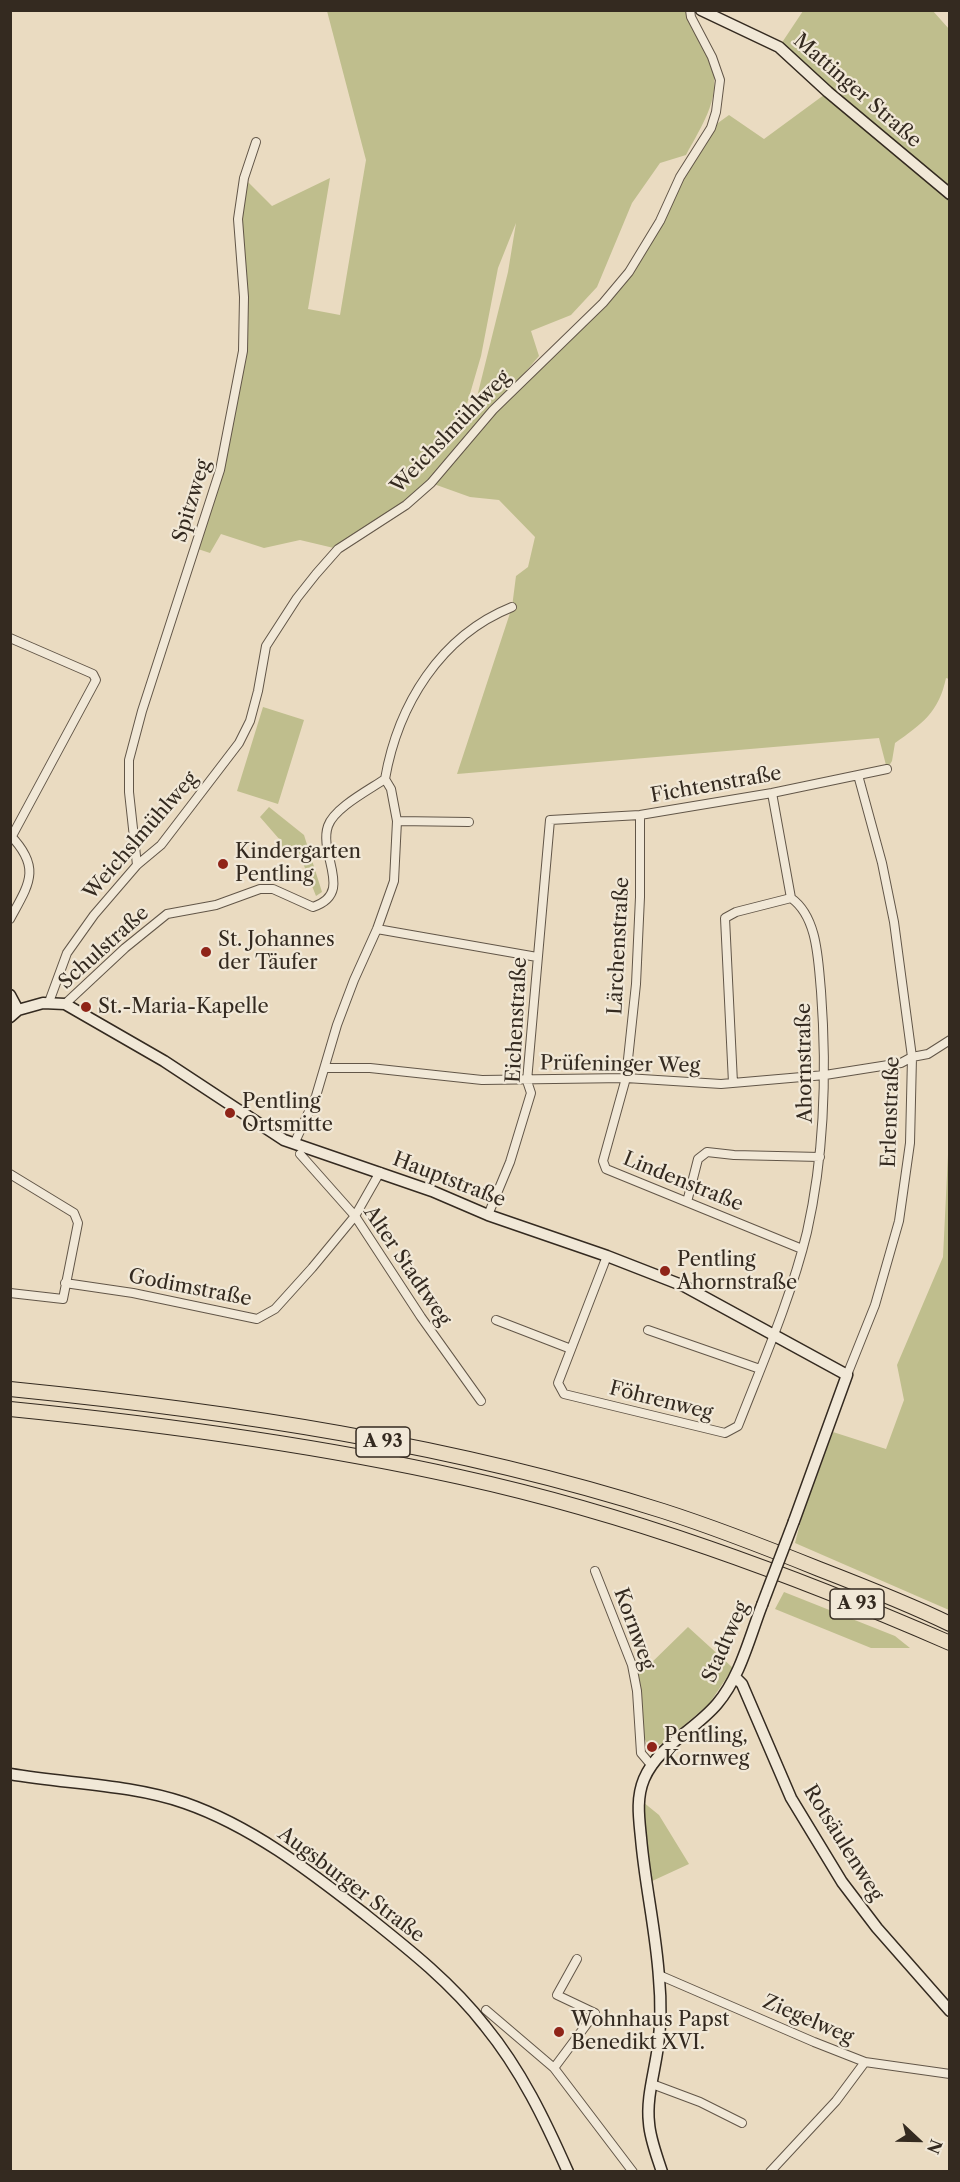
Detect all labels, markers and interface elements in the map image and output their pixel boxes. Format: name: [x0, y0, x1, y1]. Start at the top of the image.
street label: Mattinger Straße: [788, 29, 926, 153]
street label: Weichslmühlweg: [386, 365, 516, 499]
street label: Spitzweg: [168, 457, 216, 545]
street label: Fichtenstraße: [649, 762, 783, 808]
street label: Weichslmühlweg: [79, 767, 203, 905]
place label: Kindergarten Pentling: [235, 840, 361, 887]
marker: Kindergarten Pentling: [216, 857, 230, 871]
street label: Lärchenstraße: [603, 876, 635, 1016]
street label: Schulstraße: [54, 901, 154, 995]
place label: St. Johannes der Täufer: [218, 928, 335, 975]
marker: St. Johannes der Täufer: [199, 945, 213, 959]
street label: Eichenstraße: [502, 956, 532, 1084]
place label: St.-Maria-Kapelle: [98, 995, 269, 1019]
marker: St.-Maria-Kapelle: [79, 1000, 93, 1014]
street label: Ahornstraße: [792, 1003, 818, 1123]
street label: Prüfeninger Weg: [540, 1052, 700, 1078]
street label: Erlenstraße: [877, 1056, 905, 1168]
place label: Pentling Ortsmitte: [242, 1090, 333, 1137]
marker: Pentling Ortsmitte: [223, 1106, 237, 1120]
street label: Hauptstraße: [389, 1147, 509, 1213]
street label: Lindenstraße: [620, 1147, 746, 1217]
street label: Alter Stadtweg: [358, 1201, 456, 1331]
place label: Pentling Ahornstraße: [677, 1248, 797, 1295]
street label: Godimstraße: [126, 1264, 254, 1312]
marker: Pentling Ahornstraße: [658, 1264, 672, 1278]
street label: Föhrenweg: [607, 1377, 715, 1425]
road number: A 93: [356, 1427, 410, 1457]
street label: Kornweg: [608, 1585, 660, 1673]
road number: A 93: [830, 1589, 884, 1619]
street label: Stadtweg: [697, 1598, 755, 1686]
place label: Pentling, Kornweg: [664, 1724, 749, 1771]
marker: Pentling, Kornweg: [645, 1740, 659, 1754]
street label: Rotsäulenweg: [798, 1781, 888, 1905]
street label: Augsburger Straße: [273, 1822, 429, 1948]
street label: Ziegelweg: [759, 1990, 857, 2050]
place label: Wohnhaus Papst Benedikt XVI.: [571, 2008, 729, 2055]
marker: Wohnhaus Papst Benedikt XVI.: [552, 2025, 566, 2039]
north arrow: [888, 2110, 948, 2170]
text: N: [923, 2137, 947, 2157]

